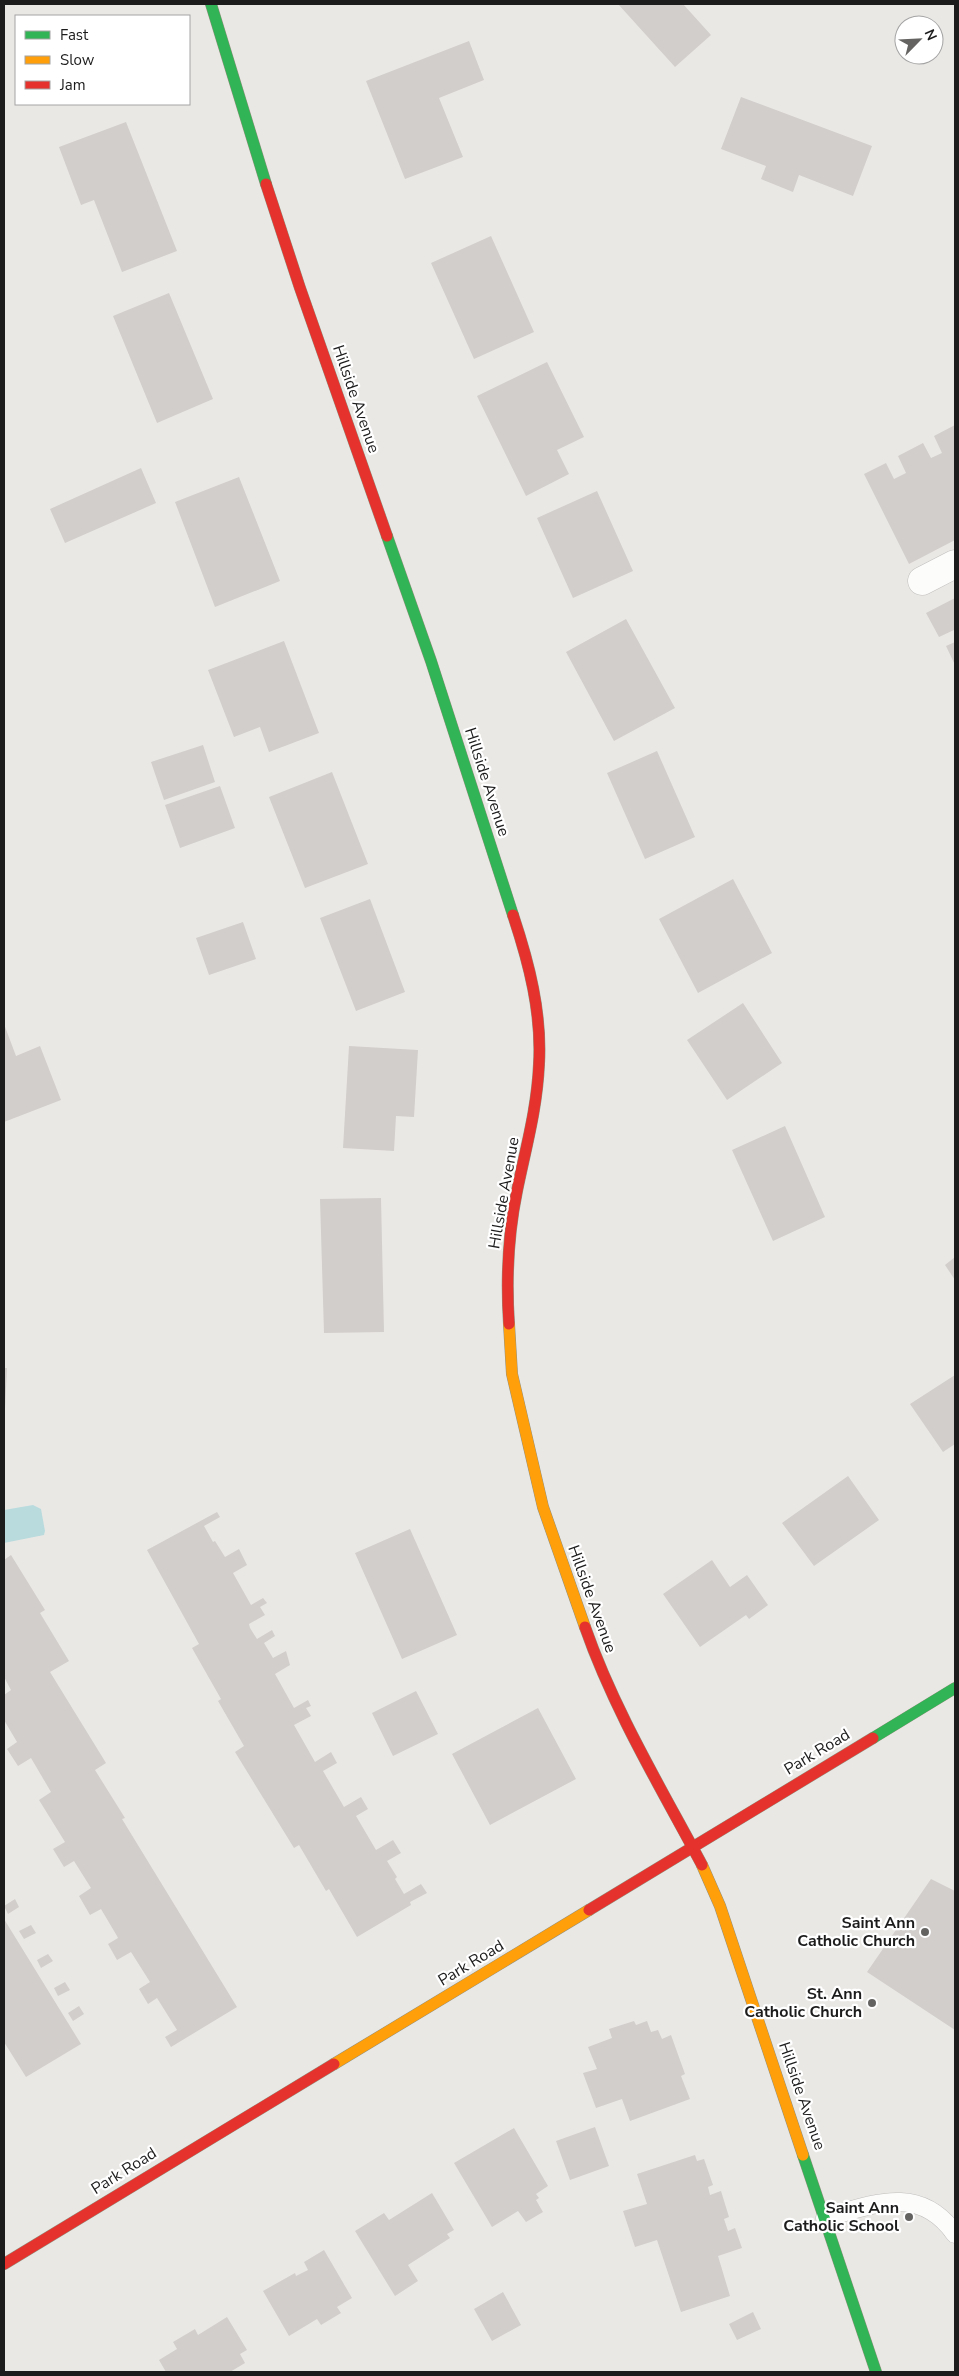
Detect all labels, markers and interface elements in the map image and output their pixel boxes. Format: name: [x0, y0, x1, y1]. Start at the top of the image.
legend: [15, 15, 190, 105]
north arrow: [894, 15, 944, 65]
text: Fast: [60, 25, 89, 45]
text: N: [920, 26, 941, 44]
text: Slow: [60, 50, 95, 70]
text: Jam: [59, 75, 86, 95]
street label: Hillside Avenue: [327, 342, 385, 456]
street label: Hillside Avenue: [459, 725, 515, 839]
street label: Hillside Avenue: [483, 1135, 525, 1251]
street label: Hillside Avenue: [562, 1542, 622, 1656]
street label: Park Road: [780, 1724, 854, 1780]
place label: Saint Ann Catholic Church: [797, 1912, 915, 1952]
marker: Saint Ann Catholic Church: [919, 1926, 931, 1938]
street label: Park Road: [434, 1935, 508, 1991]
place label: St. Ann Catholic Church: [744, 1983, 862, 2023]
marker: St. Ann Catholic Church: [866, 1997, 878, 2009]
street label: Hillside Avenue: [773, 2039, 831, 2153]
street label: Park Road: [87, 2142, 161, 2200]
place label: Saint Ann Catholic School: [783, 2197, 899, 2237]
marker: Saint Ann Catholic School: [903, 2211, 915, 2223]

